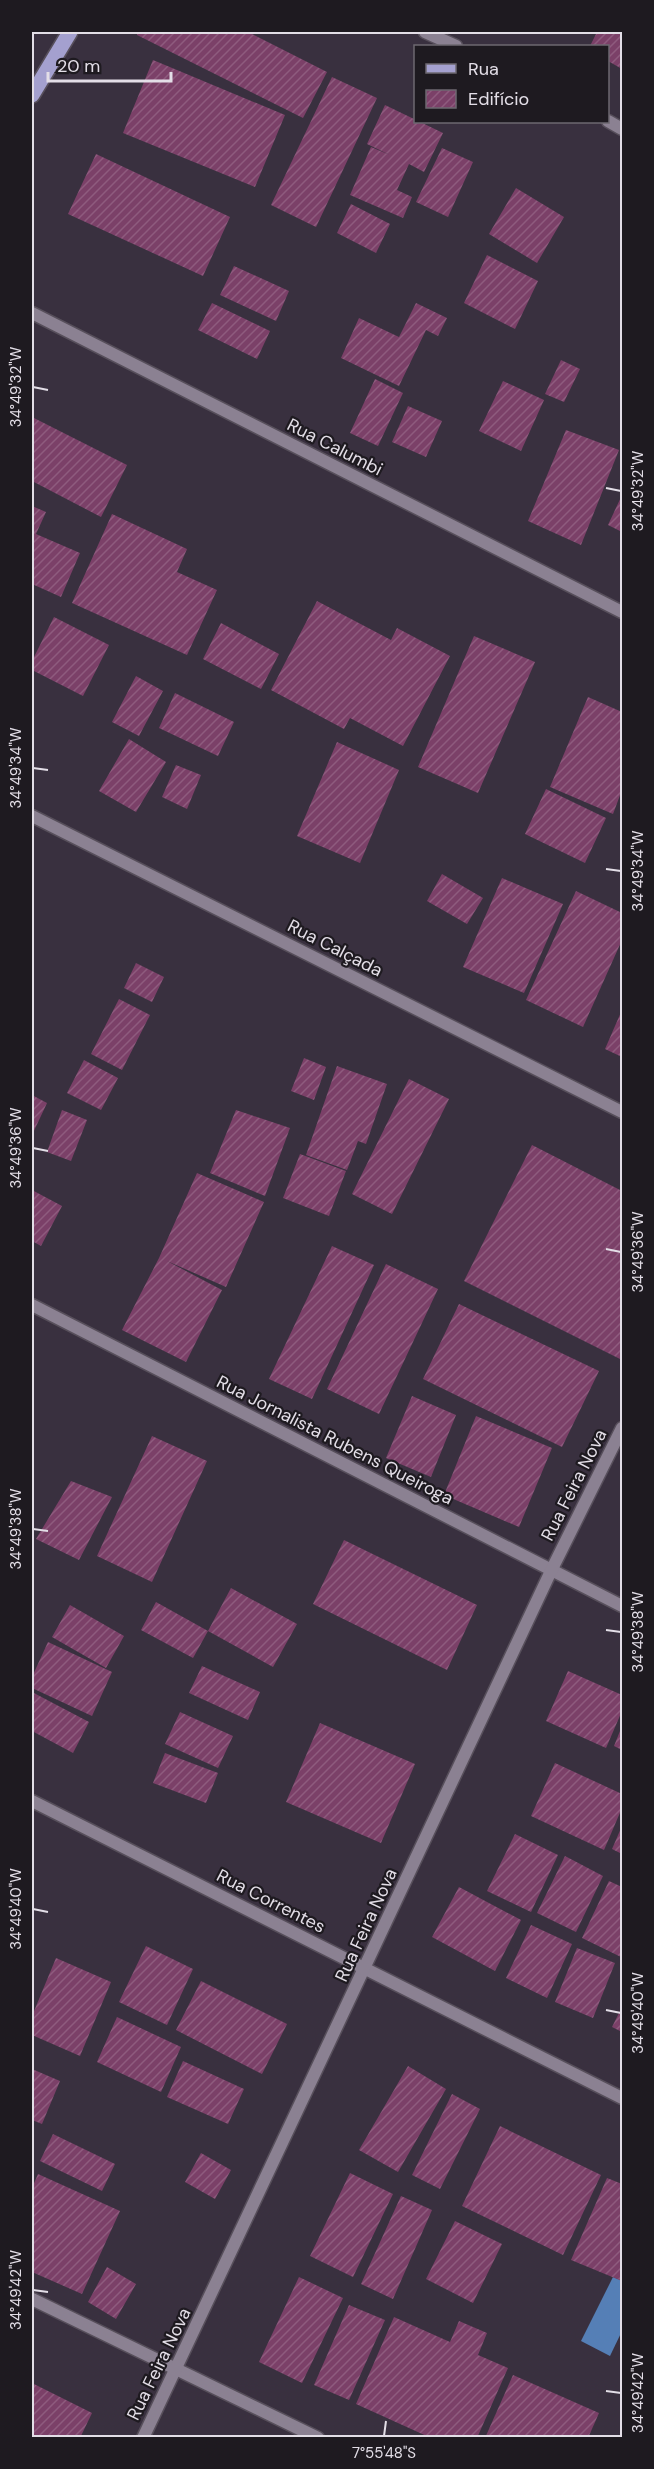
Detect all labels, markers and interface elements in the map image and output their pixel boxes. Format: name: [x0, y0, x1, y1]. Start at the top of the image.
scale bar: [48, 45, 171, 83]
legend: [414, 45, 609, 123]
text: 20 m: [57, 54, 100, 78]
text: Rua: [468, 57, 499, 81]
text: Edifício: [468, 87, 529, 111]
text: 34°49'32"W: [6, 346, 26, 427]
street label: Rua Calumbi: [283, 413, 387, 481]
text: 34°49'32"W: [628, 450, 648, 531]
text: 34°49'34"W: [6, 727, 26, 808]
text: 34°49'34"W: [628, 830, 648, 911]
street label: Rua Calçada: [283, 914, 387, 982]
text: 34°49'36"W: [6, 1107, 26, 1189]
text: 34°49'36"W: [628, 1211, 648, 1293]
street label: Rua Jornalista Rubens Queiroga: [213, 1370, 457, 1510]
street label: Rua Feira Nova: [536, 1425, 612, 1545]
text: 34°49'38"W: [6, 1488, 26, 1569]
text: 34°49'38"W: [628, 1591, 648, 1672]
street label: Rua Correntes: [213, 1863, 329, 1939]
street label: Rua Feira Nova: [329, 1865, 403, 1985]
text: 34°49'40"W: [6, 1868, 26, 1950]
text: 34°49'40"W: [628, 1972, 648, 2054]
text: 34°49'42"W: [6, 2250, 26, 2330]
street label: Rua Feira Nova: [121, 2304, 197, 2424]
text: 34°49'42"W: [628, 2353, 648, 2433]
text: 7°55'48"S: [352, 2443, 416, 2463]

